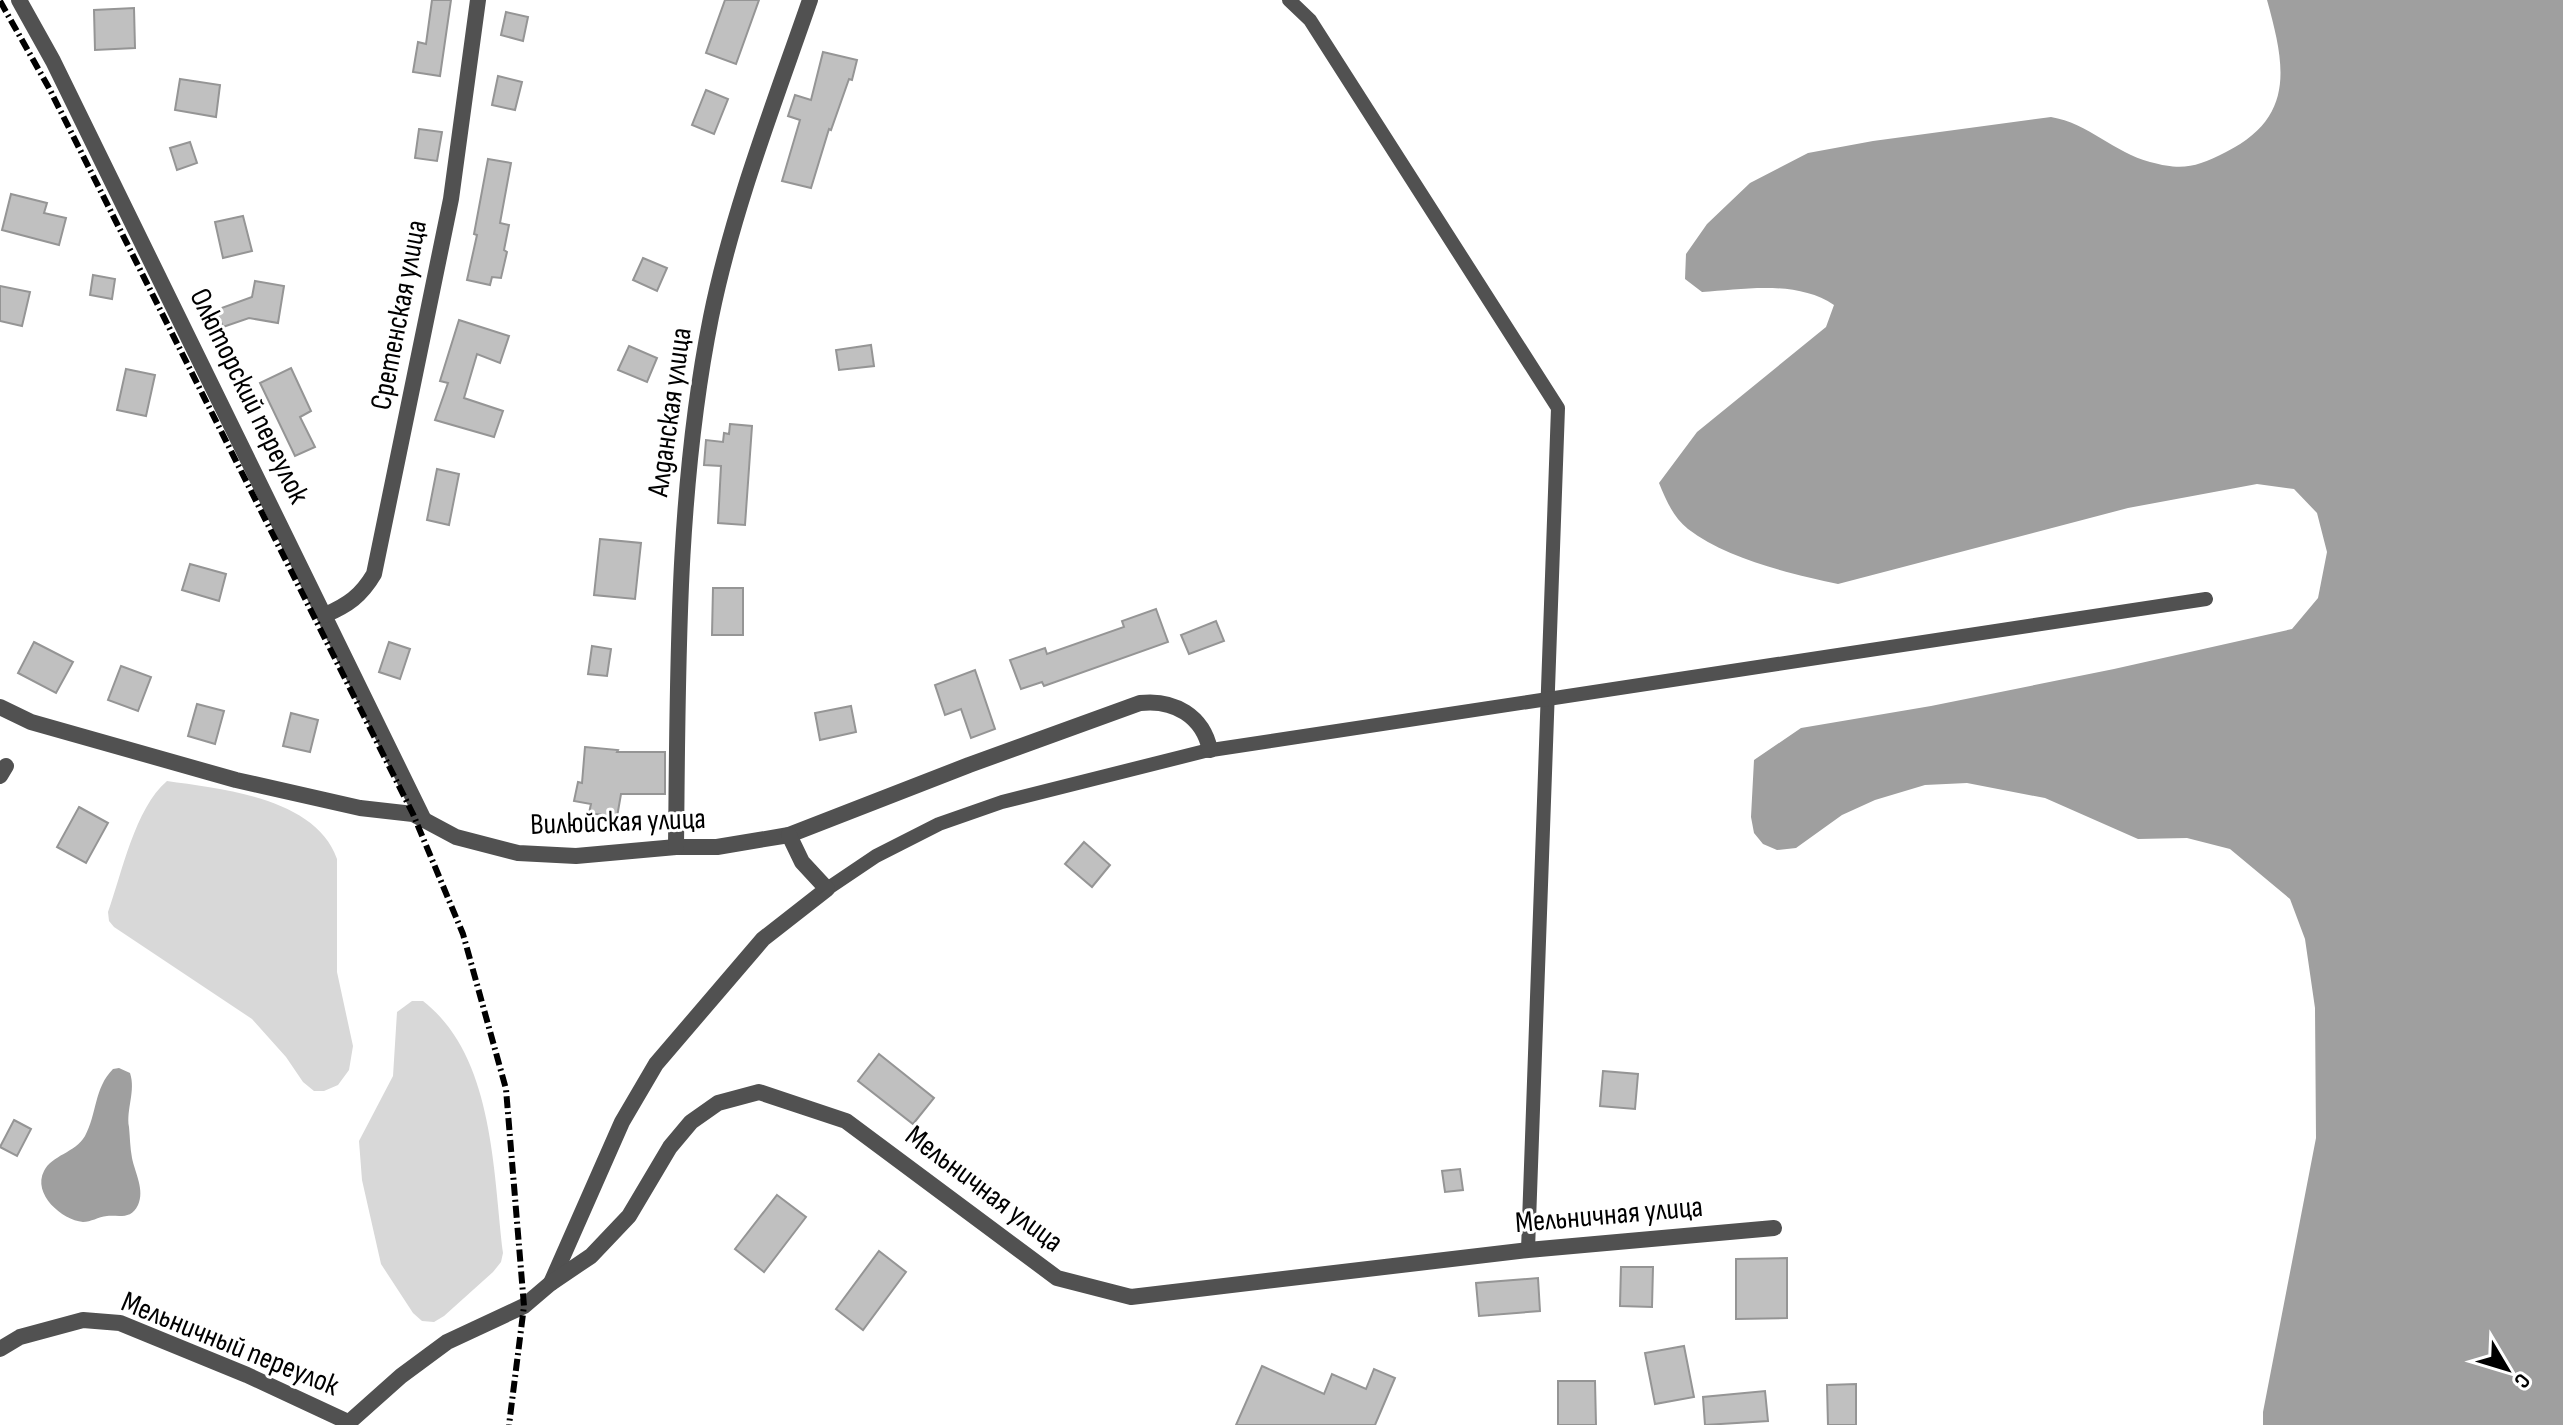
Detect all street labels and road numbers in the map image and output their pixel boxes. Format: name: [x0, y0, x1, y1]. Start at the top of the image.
street label: Сретенская улица: [363, 217, 435, 413]
street label: Олюторский переулок: [181, 283, 317, 510]
street label: Алданская улица: [640, 325, 700, 500]
street label: Вилюйская улица: [530, 801, 706, 843]
street label: Мельничная улица: [898, 1118, 1070, 1260]
street label: Мельничная улица: [1514, 1189, 1704, 1241]
street label: Мельничный переулок: [116, 1284, 345, 1404]

